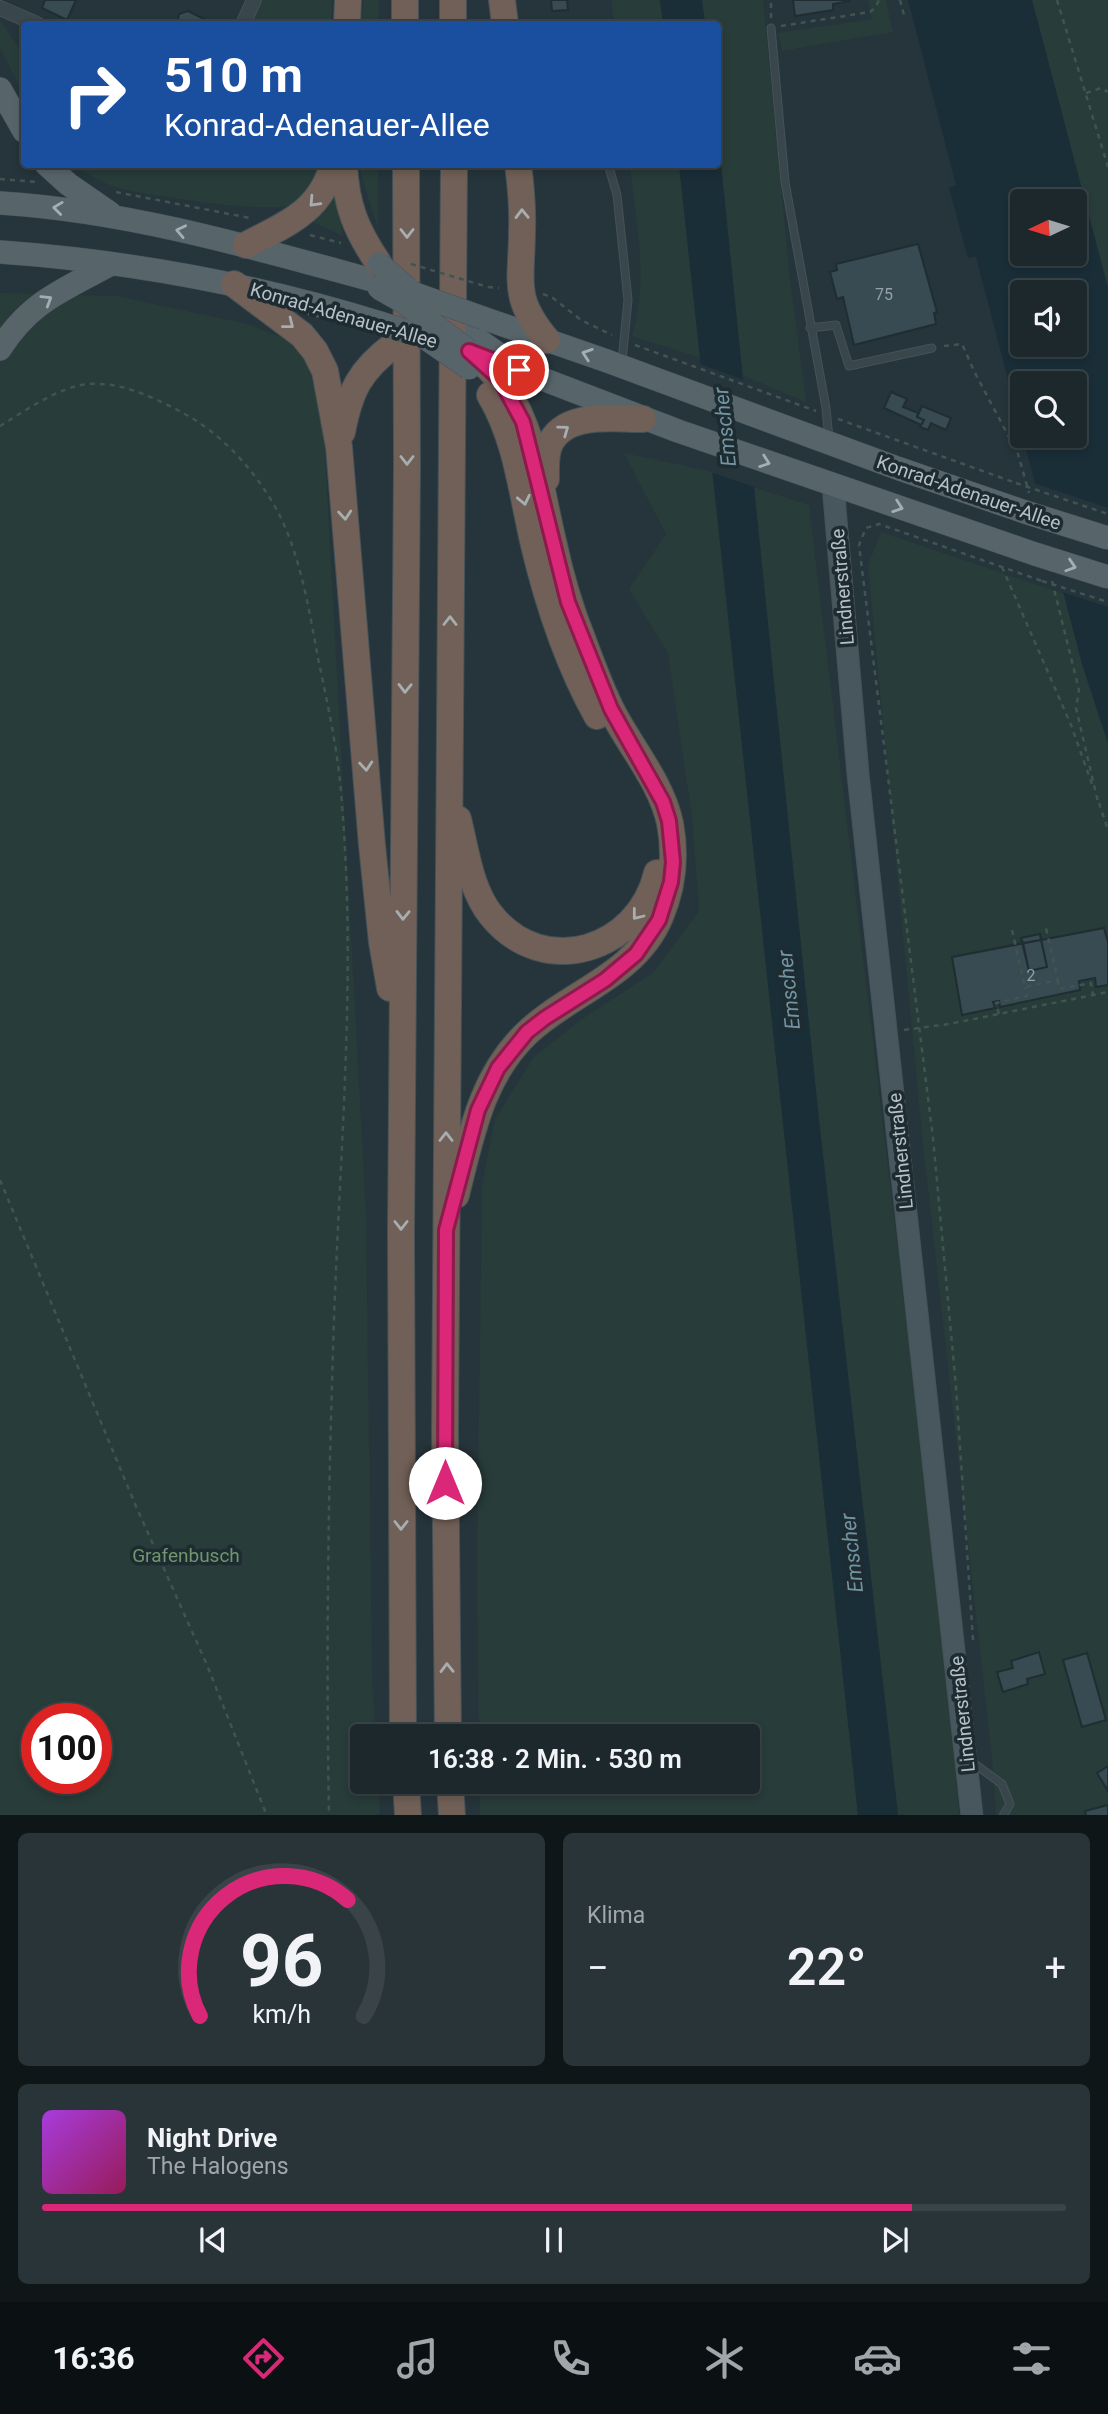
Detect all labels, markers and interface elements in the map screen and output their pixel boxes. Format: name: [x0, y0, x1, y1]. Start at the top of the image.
text: 510 m: [164, 47, 303, 104]
icon: right: [49, 49, 140, 140]
text: Konrad-Adenauer-Allee: [164, 106, 490, 144]
north arrow: [1010, 189, 1087, 266]
map controls: [1010, 189, 1087, 448]
one-way arrow: [310, 193, 323, 206]
one-way arrow: [52, 201, 64, 216]
one-way arrow: [514, 208, 530, 219]
one-way arrow: [175, 225, 187, 240]
one-way arrow: [399, 228, 415, 238]
street label: Konrad-Adenauer-Allee: [248, 278, 440, 353]
button: sound: [1010, 280, 1087, 357]
house number: 75: [875, 285, 893, 304]
one-way arrow: [39, 296, 52, 309]
one-way arrow: [281, 316, 293, 329]
pin: [489, 340, 549, 400]
one-way arrow: [581, 348, 593, 362]
icon: arrive: [500, 351, 538, 389]
button: search: [1010, 371, 1087, 448]
water label: Emscher: [709, 385, 741, 468]
one-way arrow: [556, 426, 569, 438]
street label: Konrad-Adenauer-Allee: [874, 450, 1064, 535]
one-way arrow: [758, 454, 770, 468]
one-way arrow: [399, 455, 415, 466]
one-way arrow: [516, 494, 530, 506]
one-way arrow: [891, 499, 903, 513]
one-way arrow: [337, 510, 352, 521]
street label: Lindnerstraße: [826, 528, 859, 646]
one-way arrow: [1065, 558, 1077, 572]
one-way arrow: [442, 615, 458, 625]
one-way arrow: [397, 683, 413, 693]
one-way arrow: [358, 761, 373, 772]
one-way arrow: [633, 906, 645, 919]
one-way arrow: [395, 910, 410, 921]
water label: Emscher: [773, 948, 805, 1031]
house number: 2: [1027, 966, 1036, 985]
street label: Lindnerstraße: [883, 1092, 918, 1210]
one-way arrow: [438, 1132, 454, 1142]
one-way arrow: [393, 1220, 409, 1230]
position arrow: [408, 1446, 482, 1520]
water label: Emscher: [836, 1511, 868, 1594]
one-way arrow: [393, 1521, 409, 1531]
park label: Grafenbusch: [132, 1544, 240, 1567]
street label: Lindnerstraße: [945, 1655, 980, 1773]
one-way arrow: [439, 1662, 455, 1673]
speed limit sign: 100: [21, 1703, 112, 1794]
text: 16:38 · 2 Min. · 530 m: [428, 1744, 682, 1774]
text: Klima: [587, 1902, 645, 1929]
text: 96: [240, 1918, 323, 2004]
text: 22°: [787, 1937, 866, 1998]
text: −: [587, 1946, 609, 1990]
text: +: [1044, 1946, 1066, 1990]
text: km/h: [252, 1999, 311, 2028]
text: Night Drive: [147, 2123, 277, 2153]
text: The Halogens: [147, 2153, 289, 2180]
icon: previous: [194, 2221, 232, 2259]
icon: pause: [535, 2221, 573, 2259]
icon: next: [876, 2221, 914, 2259]
icon: directions: [239, 2334, 288, 2383]
icon: music: [393, 2334, 442, 2383]
icon: phone: [546, 2334, 595, 2383]
icon: climate: [700, 2334, 749, 2383]
icon: car: [853, 2334, 902, 2383]
icon: filters: [1007, 2334, 1056, 2383]
text: 16:36: [52, 2339, 135, 2377]

